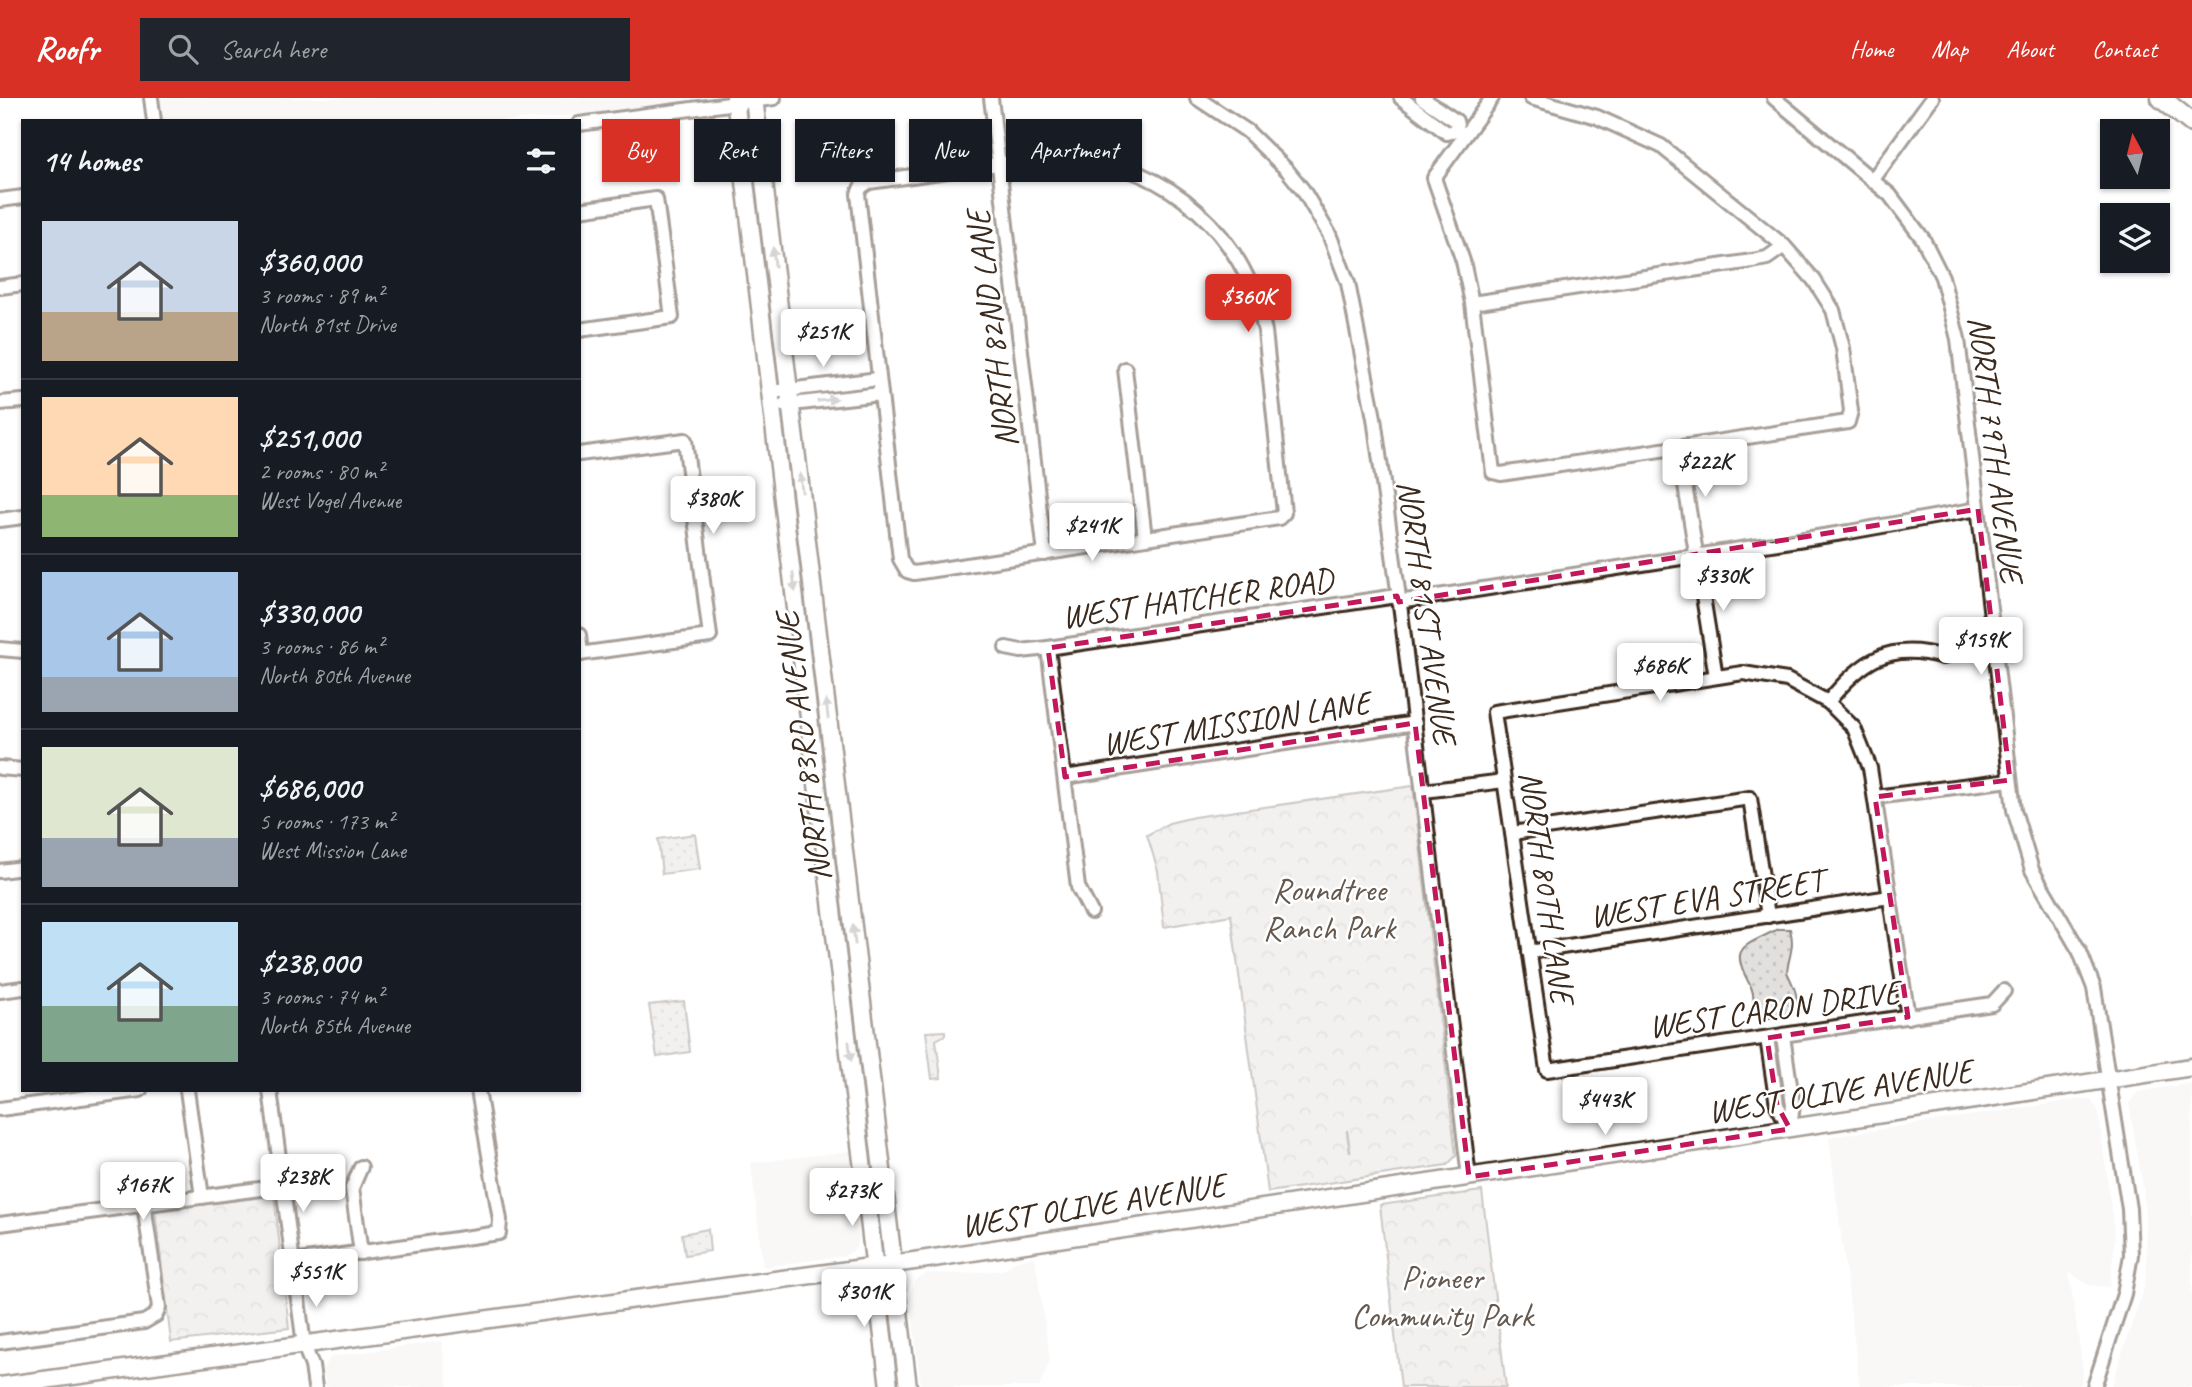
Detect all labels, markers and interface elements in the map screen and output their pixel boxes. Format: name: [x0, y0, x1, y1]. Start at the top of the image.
search box: [140, 18, 630, 81]
text: Roofr: [35, 28, 98, 70]
icon: search: [164, 30, 202, 68]
text: Search here: [220, 33, 326, 66]
text: Home: [1850, 34, 1893, 64]
text: Map: [1931, 34, 1968, 64]
text: About: [2006, 34, 2054, 64]
text: Contact: [2092, 34, 2157, 64]
chip: Buy: [602, 119, 680, 182]
chip: Rent: [694, 119, 781, 182]
chip: Filters: [795, 119, 895, 182]
chip: New: [909, 119, 992, 182]
chip: Apartment: [1006, 119, 1142, 182]
north arrow: [2100, 119, 2170, 189]
map controls: [2100, 119, 2170, 273]
text: 14 homes: [42, 142, 140, 180]
icon: filters: [522, 142, 560, 180]
button: layers: [2100, 203, 2170, 273]
street label: NORTH 82ND LANE: [956, 204, 1027, 450]
text: $360,000: [259, 243, 360, 281]
one-way arrow: [768, 246, 779, 268]
icon: home: [98, 249, 182, 333]
pin: $360K: [1199, 274, 1297, 334]
text: 3 rooms · 89 m²: [259, 281, 383, 310]
text: $360K: [1221, 282, 1275, 311]
text: North 81st Drive: [259, 310, 396, 339]
pin: $251K: [774, 310, 872, 369]
street label: NORTH 79TH AVENUE: [1959, 314, 2034, 589]
text: $251K: [797, 317, 849, 346]
one-way arrow: [816, 394, 838, 405]
text: $251,000: [259, 419, 359, 457]
icon: home: [98, 425, 182, 509]
pin: $222K: [1656, 440, 1754, 499]
text: $222K: [1678, 447, 1732, 476]
text: 2 rooms · 80 m²: [259, 457, 383, 486]
one-way arrow: [795, 471, 806, 493]
pin: $380K: [664, 476, 762, 536]
street label: NORTH 81ST AVENUE: [1388, 478, 1467, 751]
text: $380K: [686, 484, 740, 513]
text: West Vogel Avenue: [259, 486, 401, 515]
pin: $241K: [1043, 504, 1141, 563]
text: $241K: [1065, 511, 1119, 540]
pin: $330K: [1674, 554, 1772, 613]
street label: WEST HATCHER ROAD: [1059, 558, 1338, 638]
text: $330K: [1696, 561, 1750, 590]
one-way arrow: [788, 571, 799, 593]
text: $330,000: [259, 594, 359, 632]
icon: home: [98, 600, 182, 684]
street label: NORTH 83RD AVENUE: [765, 605, 840, 884]
pin: $159K: [1932, 618, 2030, 677]
text: $159K: [1955, 625, 2007, 654]
text: 3 rooms · 86 m²: [259, 632, 383, 661]
pin: $686K: [1611, 644, 1709, 703]
text: $686K: [1633, 651, 1687, 680]
text: North 80th Avenue: [259, 661, 410, 690]
street label: WEST MISSION LANE: [1099, 681, 1377, 765]
one-way arrow: [821, 697, 832, 719]
street label: NORTH 80TH LANE: [1510, 768, 1585, 1010]
text: $686,000: [259, 769, 361, 807]
icon: home: [98, 775, 182, 859]
text: 5 rooms · 173 m²: [259, 807, 394, 836]
text: West Mission Lane: [259, 836, 406, 865]
street label: WEST EVA STREET: [1587, 858, 1833, 937]
park label: Roundtree Ranch Park: [1263, 869, 1397, 949]
one-way arrow: [848, 923, 859, 945]
text: $238,000: [259, 944, 359, 982]
icon: home: [98, 950, 182, 1034]
street label: WEST CARON DRIVE: [1646, 970, 1906, 1047]
text: 3 rooms · 74 m²: [259, 982, 383, 1011]
text: North 85th Avenue: [259, 1011, 410, 1040]
one-way arrow: [844, 1040, 855, 1062]
street label: WEST OLIVE AVENUE: [1705, 1049, 1979, 1133]
pin: $443K: [1556, 1077, 1654, 1137]
text: $443K: [1578, 1085, 1632, 1114]
pin: $238K: [254, 1154, 352, 1214]
pin: $167K: [94, 1162, 192, 1222]
text: $238K: [276, 1162, 330, 1191]
street label: WEST OLIVE AVENUE: [958, 1163, 1232, 1247]
pin: $273K: [803, 1168, 901, 1228]
text: $167K: [116, 1170, 170, 1199]
text: $273K: [826, 1176, 879, 1205]
pin: $551K: [267, 1250, 365, 1309]
text: $551K: [290, 1257, 342, 1286]
park label: Pioneer Community Park: [1351, 1257, 1536, 1337]
pin: $301K: [815, 1270, 913, 1329]
text: $301K: [837, 1277, 891, 1306]

